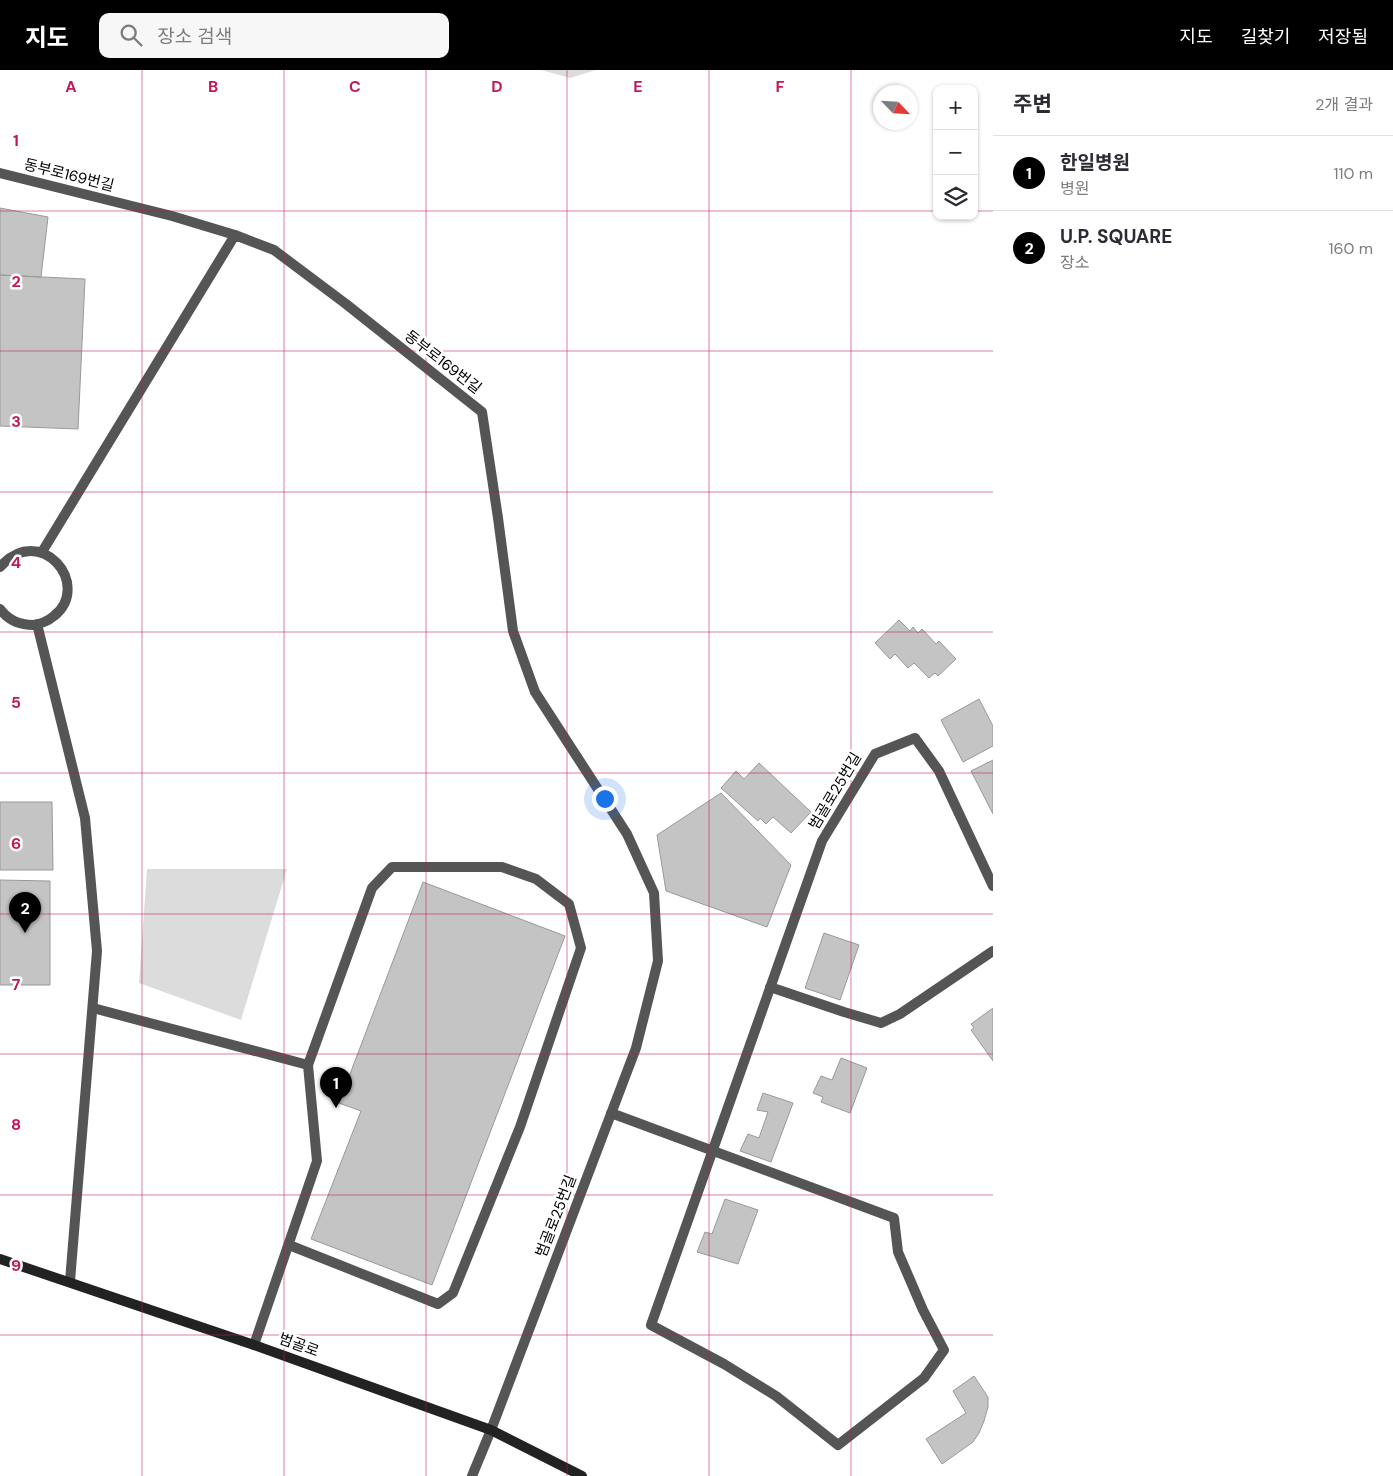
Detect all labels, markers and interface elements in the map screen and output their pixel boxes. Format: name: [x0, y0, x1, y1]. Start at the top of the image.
search box: [99, 13, 449, 58]
icon: search: [117, 21, 145, 49]
text: 지도: [25, 22, 69, 53]
text: 장소 검색: [157, 24, 232, 49]
text: 지도: [1180, 25, 1213, 49]
text: 길찾기: [1241, 25, 1290, 49]
text: 저장됨: [1318, 25, 1368, 49]
text: A: [65, 76, 77, 97]
text: B: [208, 76, 218, 97]
text: C: [349, 76, 361, 97]
text: D: [491, 76, 503, 97]
text: E: [633, 76, 643, 97]
text: F: [776, 76, 785, 97]
north arrow: [873, 85, 918, 130]
map controls: [933, 85, 978, 220]
button: +: [933, 85, 978, 130]
text: 주변: [1013, 90, 1052, 118]
text: 2개 결과: [1315, 94, 1373, 115]
text: 1: [13, 130, 19, 151]
button: −: [933, 130, 978, 175]
text: 한일병원: [1060, 150, 1130, 175]
street label: 동부로169번길: [22, 154, 116, 196]
text: 1: [1026, 163, 1032, 184]
text: 110 m: [1334, 163, 1373, 184]
button: layers: [933, 175, 978, 220]
text: 병원: [1060, 178, 1089, 199]
text: U.P. SQUARE: [1060, 224, 1172, 249]
text: 2: [1024, 238, 1034, 259]
text: 160 m: [1329, 238, 1373, 259]
text: 장소: [1060, 252, 1089, 273]
text: 2: [11, 271, 21, 292]
street label: 동부로169번길: [401, 326, 485, 398]
text: 3: [11, 411, 21, 432]
text: 4: [11, 552, 21, 573]
text: 5: [11, 692, 21, 713]
street label: 범골로25번길: [804, 749, 866, 833]
your location: [592, 786, 618, 812]
text: 6: [11, 833, 21, 854]
pin: 2: [9, 892, 41, 933]
text: 7: [12, 974, 21, 995]
pin: 1: [320, 1067, 352, 1108]
text: 8: [11, 1114, 21, 1135]
street label: 범골로25번길: [531, 1172, 581, 1260]
text: 9: [11, 1255, 21, 1276]
street label: 범골로: [276, 1329, 322, 1361]

